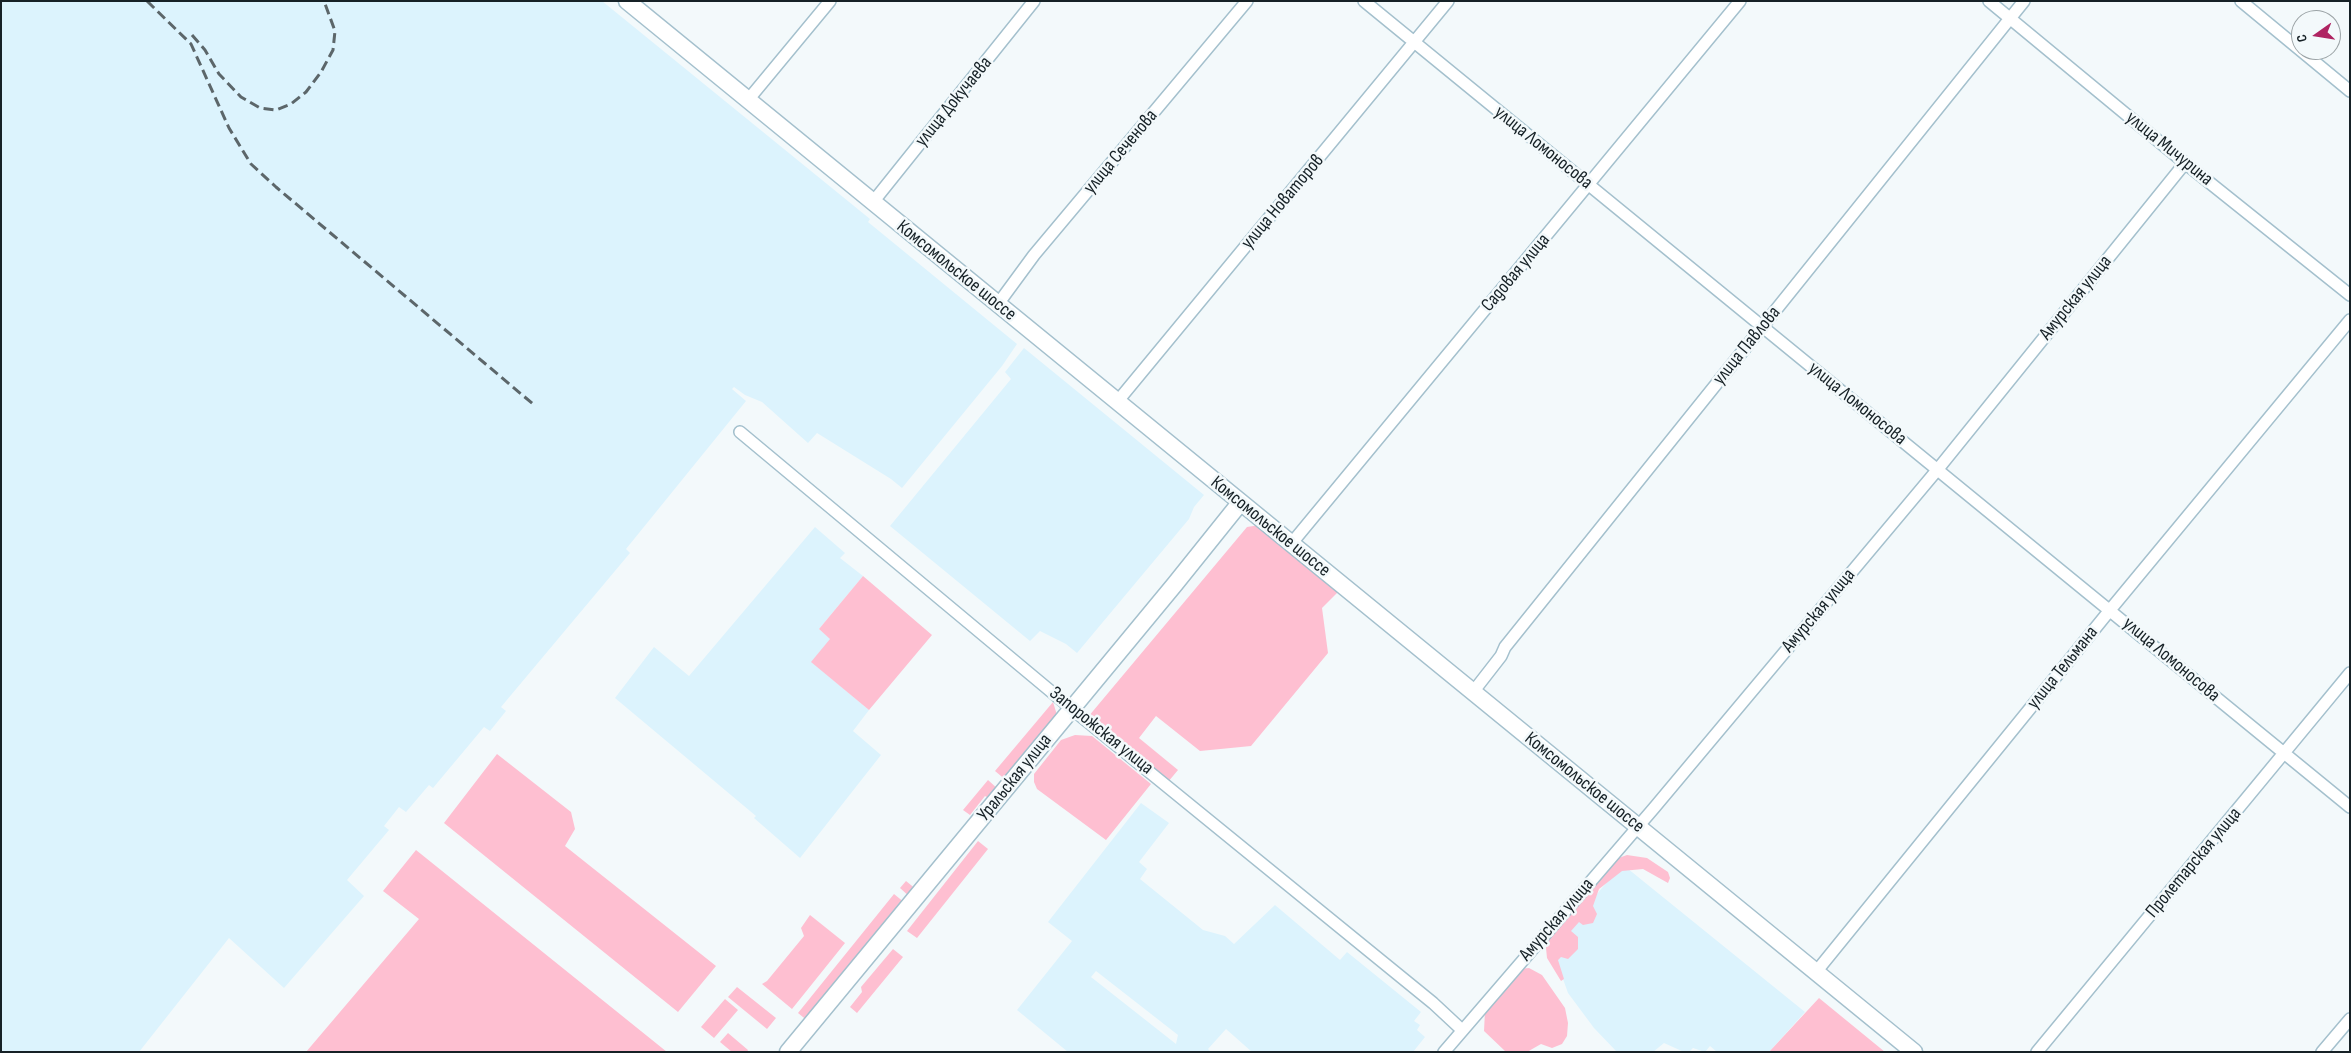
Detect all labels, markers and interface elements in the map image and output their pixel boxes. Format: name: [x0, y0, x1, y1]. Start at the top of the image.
north arrow: [2291, 10, 2341, 60]
text: С: [2293, 33, 2311, 44]
street label: улица Докучаева: [911, 52, 997, 152]
street label: улица Ломоносова: [1489, 101, 1597, 195]
street label: улица Сеченова: [1079, 105, 1163, 199]
street label: улица Мичурина: [2121, 107, 2217, 191]
street label: улица Новаторов: [1237, 150, 1329, 254]
street label: Комсомольское шоссе: [891, 216, 1021, 326]
street label: Садовая улица: [1477, 229, 1555, 317]
street label: Амурская улица: [2035, 251, 2117, 345]
street label: улица Павлова: [1708, 302, 1786, 390]
street label: улица Ломоносова: [1803, 357, 1911, 451]
street label: Комсомольское шоссе: [1205, 472, 1335, 582]
street label: Амурская улица: [1777, 565, 1861, 657]
street label: улица Ломоносова: [2118, 613, 2224, 707]
street label: улица Тельмана: [2023, 622, 2103, 714]
street label: Запорожская улица: [1044, 682, 1158, 780]
street label: Комсомольское шоссе: [1519, 728, 1649, 838]
street label: Уральская улица: [973, 730, 1057, 826]
street label: Пролетарская улица: [2141, 803, 2247, 923]
street label: Амурская улица: [1515, 874, 1599, 966]

